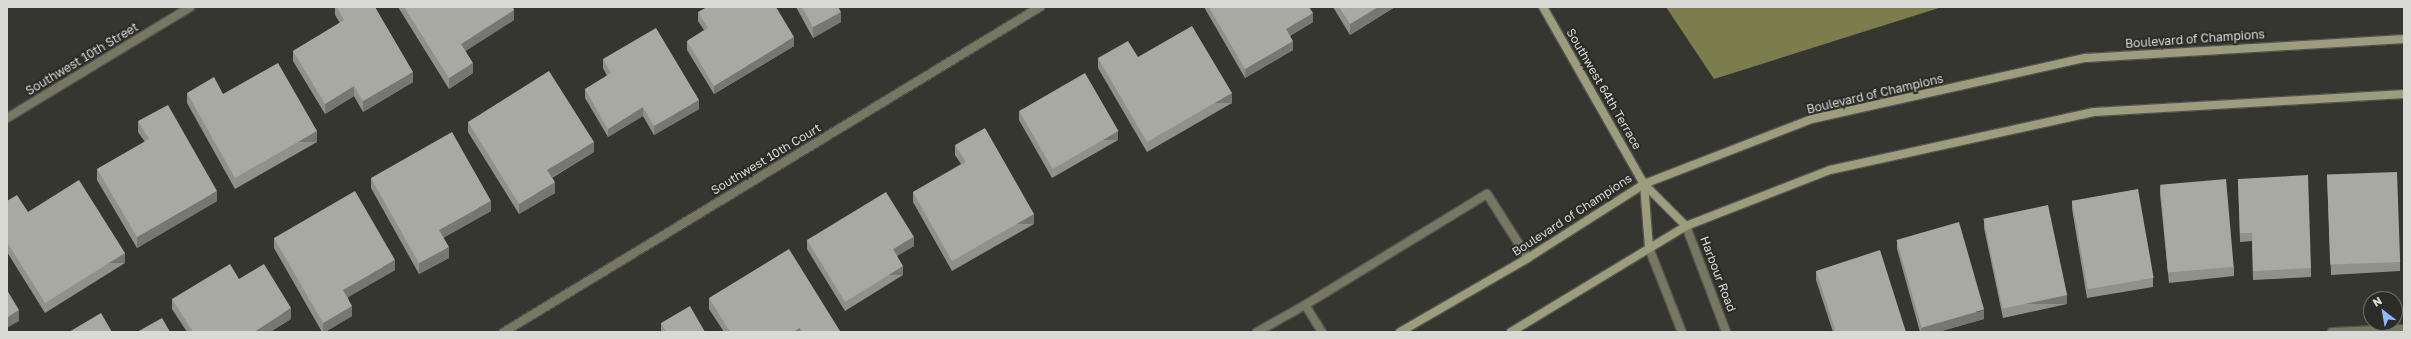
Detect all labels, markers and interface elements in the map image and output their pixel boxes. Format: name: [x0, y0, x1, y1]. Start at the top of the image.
street label: Southwest 10th Street: [23, 20, 141, 98]
street label: Southwest 64th Terrace: [1563, 26, 1645, 152]
street label: Boulevard of Champions: [2125, 27, 2265, 51]
street label: Boulevard of Champions: [1805, 71, 1945, 117]
street label: Southwest 10th Court: [708, 120, 824, 198]
street label: Boulevard of Champions: [1509, 171, 1635, 259]
street label: Harbour Road: [1697, 234, 1739, 314]
north arrow: [2363, 291, 2403, 331]
text: N: [2370, 293, 2384, 309]

